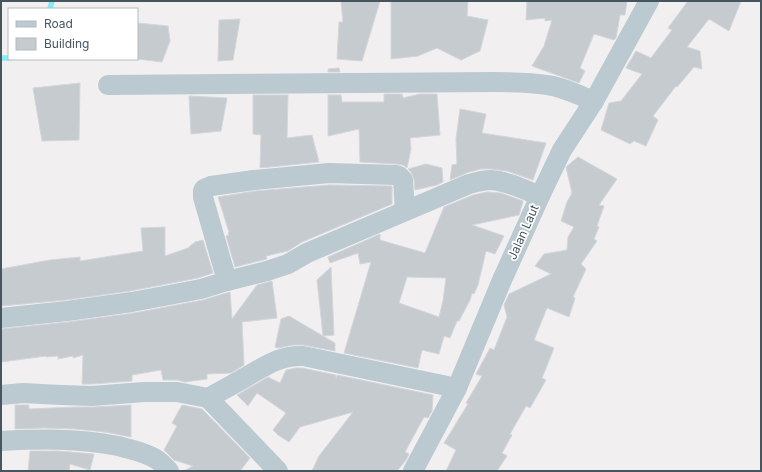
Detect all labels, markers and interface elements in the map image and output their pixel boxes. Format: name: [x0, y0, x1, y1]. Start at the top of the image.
legend: [8, 8, 138, 60]
text: Road: [44, 16, 73, 31]
text: Building: [44, 36, 89, 51]
street label: Jalan Laut: [504, 202, 542, 262]

